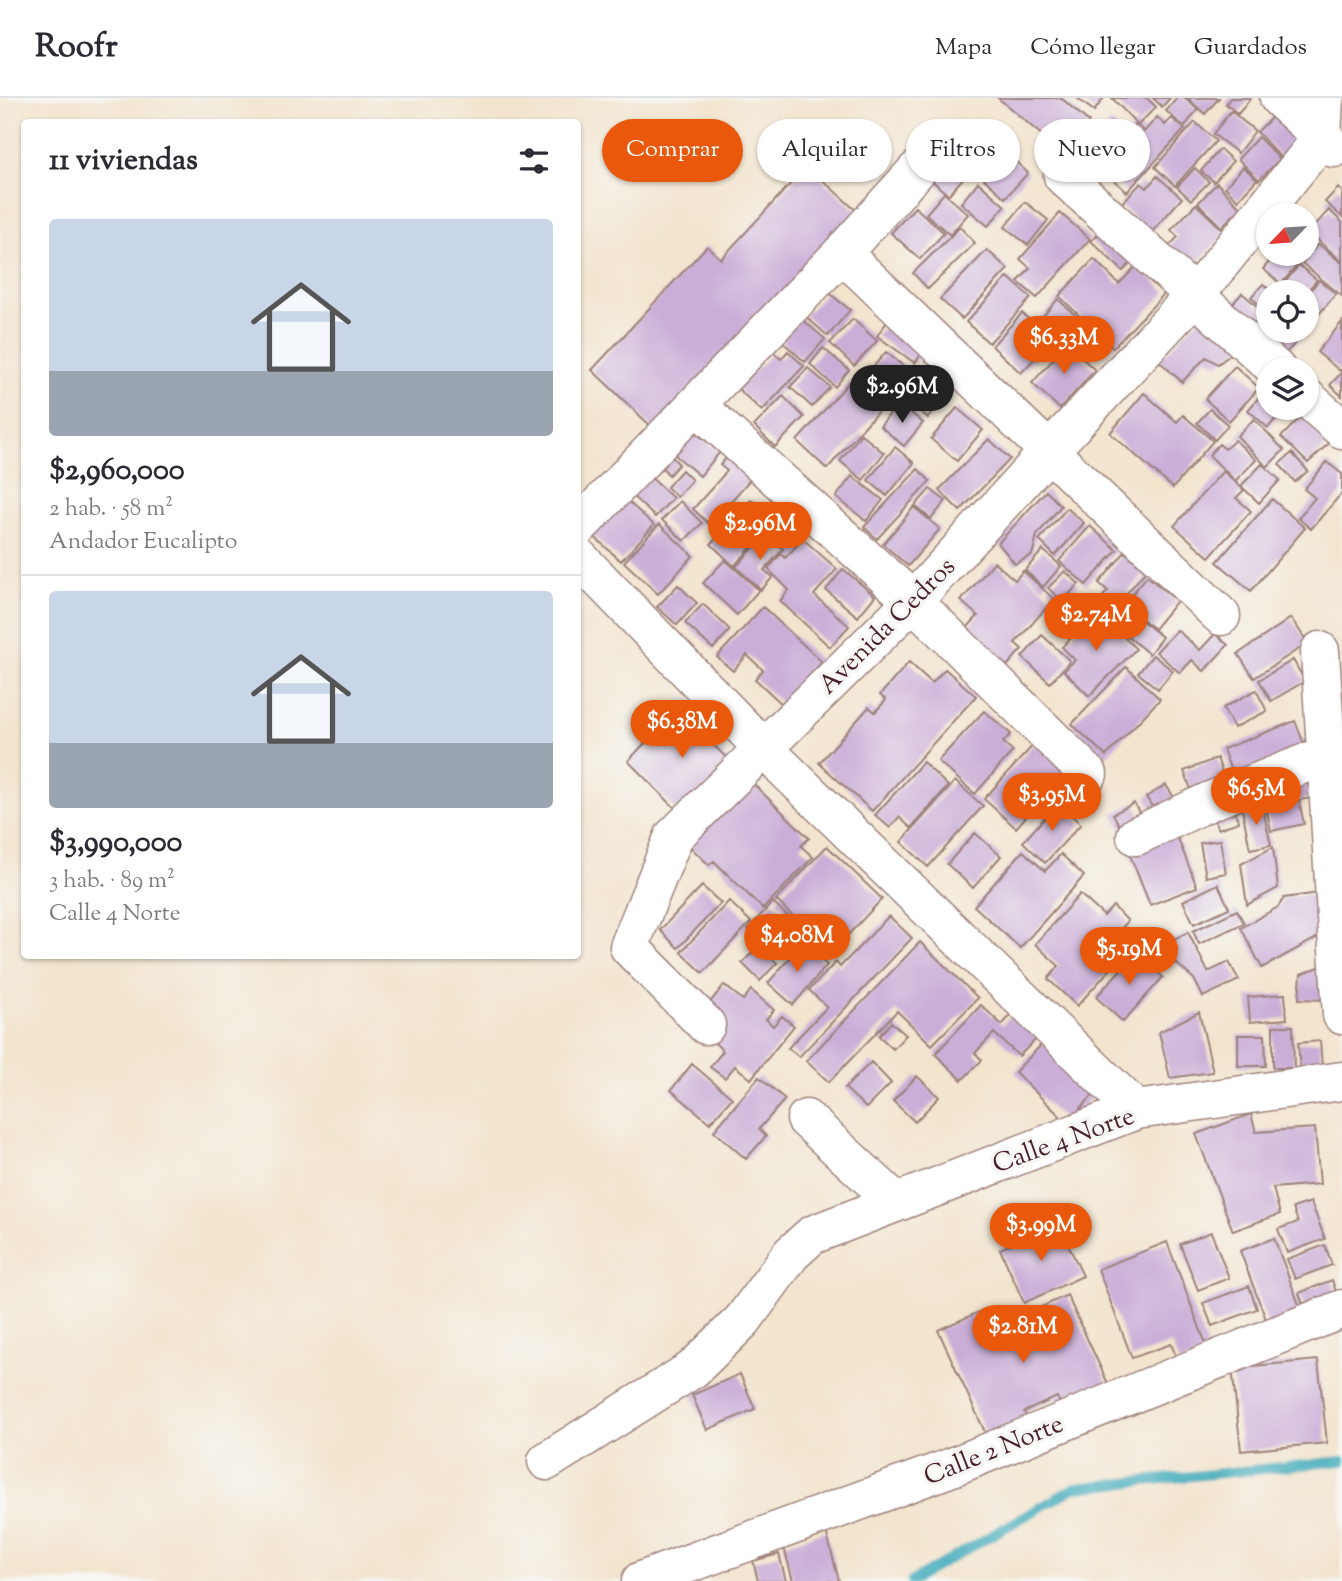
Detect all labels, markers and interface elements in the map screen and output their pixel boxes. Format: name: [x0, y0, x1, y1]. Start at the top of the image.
text: Roofr: [35, 24, 118, 72]
text: Mapa: [935, 31, 992, 65]
text: Cómo llegar: [1030, 31, 1156, 65]
text: Guardados: [1194, 31, 1307, 65]
chip: Comprar: [602, 119, 743, 182]
chip: Alquilar: [757, 119, 892, 182]
chip: Filtros: [906, 119, 1020, 182]
chip: Nuevo: [1034, 119, 1150, 182]
text: 11 viviendas: [49, 140, 198, 183]
icon: filters: [515, 142, 553, 180]
north arrow: [1256, 203, 1320, 266]
map controls: [1256, 203, 1319, 420]
icon: home: [238, 264, 364, 390]
button: locate: [1256, 280, 1319, 343]
pin: $6.33M: [1007, 316, 1121, 376]
text: $6.33M: [1030, 322, 1098, 355]
button: layers: [1256, 357, 1319, 420]
pin: $2.96M: [845, 366, 959, 425]
text: $2.96M: [866, 371, 938, 404]
text: $2,960,000: [49, 450, 185, 493]
text: 2 hab. · 58 m²: [49, 493, 173, 526]
pin: $2.96M: [703, 503, 817, 562]
text: $2.96M: [724, 508, 796, 541]
text: Andador Eucalipto: [49, 526, 237, 559]
street label: Avenida Cedros: [811, 550, 965, 704]
pin: $2.74M: [1039, 594, 1153, 653]
text: $2.74M: [1060, 599, 1132, 632]
icon: home: [238, 636, 364, 762]
pin: $6.38M: [625, 700, 739, 760]
text: $6.38M: [647, 706, 717, 739]
pin: $6.5M: [1207, 768, 1305, 827]
text: $6.5M: [1227, 773, 1285, 806]
pin: $3.95M: [995, 774, 1109, 833]
text: $3.95M: [1018, 779, 1086, 812]
text: $3,990,000: [49, 822, 182, 865]
text: 3 hab. · 89 m²: [49, 865, 175, 898]
text: Calle 4 Norte: [49, 898, 180, 931]
pin: $4.08M: [740, 914, 854, 974]
text: $4.08M: [760, 920, 834, 953]
pin: $5.19M: [1072, 928, 1186, 987]
text: $5.19M: [1096, 933, 1162, 966]
street label: Calle 4 Norte: [988, 1099, 1140, 1184]
pin: $3.99M: [984, 1204, 1098, 1263]
text: $3.99M: [1006, 1209, 1076, 1242]
pin: $2.81M: [966, 1306, 1080, 1365]
text: $2.81M: [988, 1311, 1058, 1344]
street label: Calle 2 Norte: [919, 1407, 1069, 1496]

